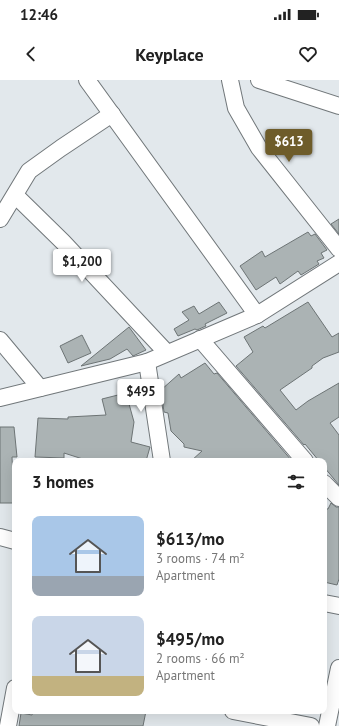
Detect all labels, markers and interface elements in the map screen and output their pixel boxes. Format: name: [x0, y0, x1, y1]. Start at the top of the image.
text: 12:46: [20, 5, 58, 24]
icon: back: [20, 43, 42, 65]
text: Keyplace: [135, 43, 204, 66]
icon: heart: [297, 43, 319, 65]
pin: $613: [265, 129, 313, 163]
text: $613: [274, 133, 304, 150]
pin: $1,200: [49, 249, 115, 283]
text: $1,200: [62, 253, 102, 270]
pin: $495: [117, 379, 165, 413]
text: $495: [126, 383, 156, 400]
text: 3 homes: [32, 471, 94, 493]
icon: filters: [285, 471, 307, 493]
text: $613/mo: [156, 528, 224, 550]
icon: home: [64, 532, 112, 580]
text: 3 rooms · 74 m²: [156, 550, 245, 567]
text: Apartment: [156, 567, 215, 584]
text: $495/mo: [156, 628, 224, 650]
icon: home: [64, 632, 112, 680]
text: 2 rooms · 66 m²: [156, 650, 245, 667]
text: Apartment: [156, 667, 215, 684]

